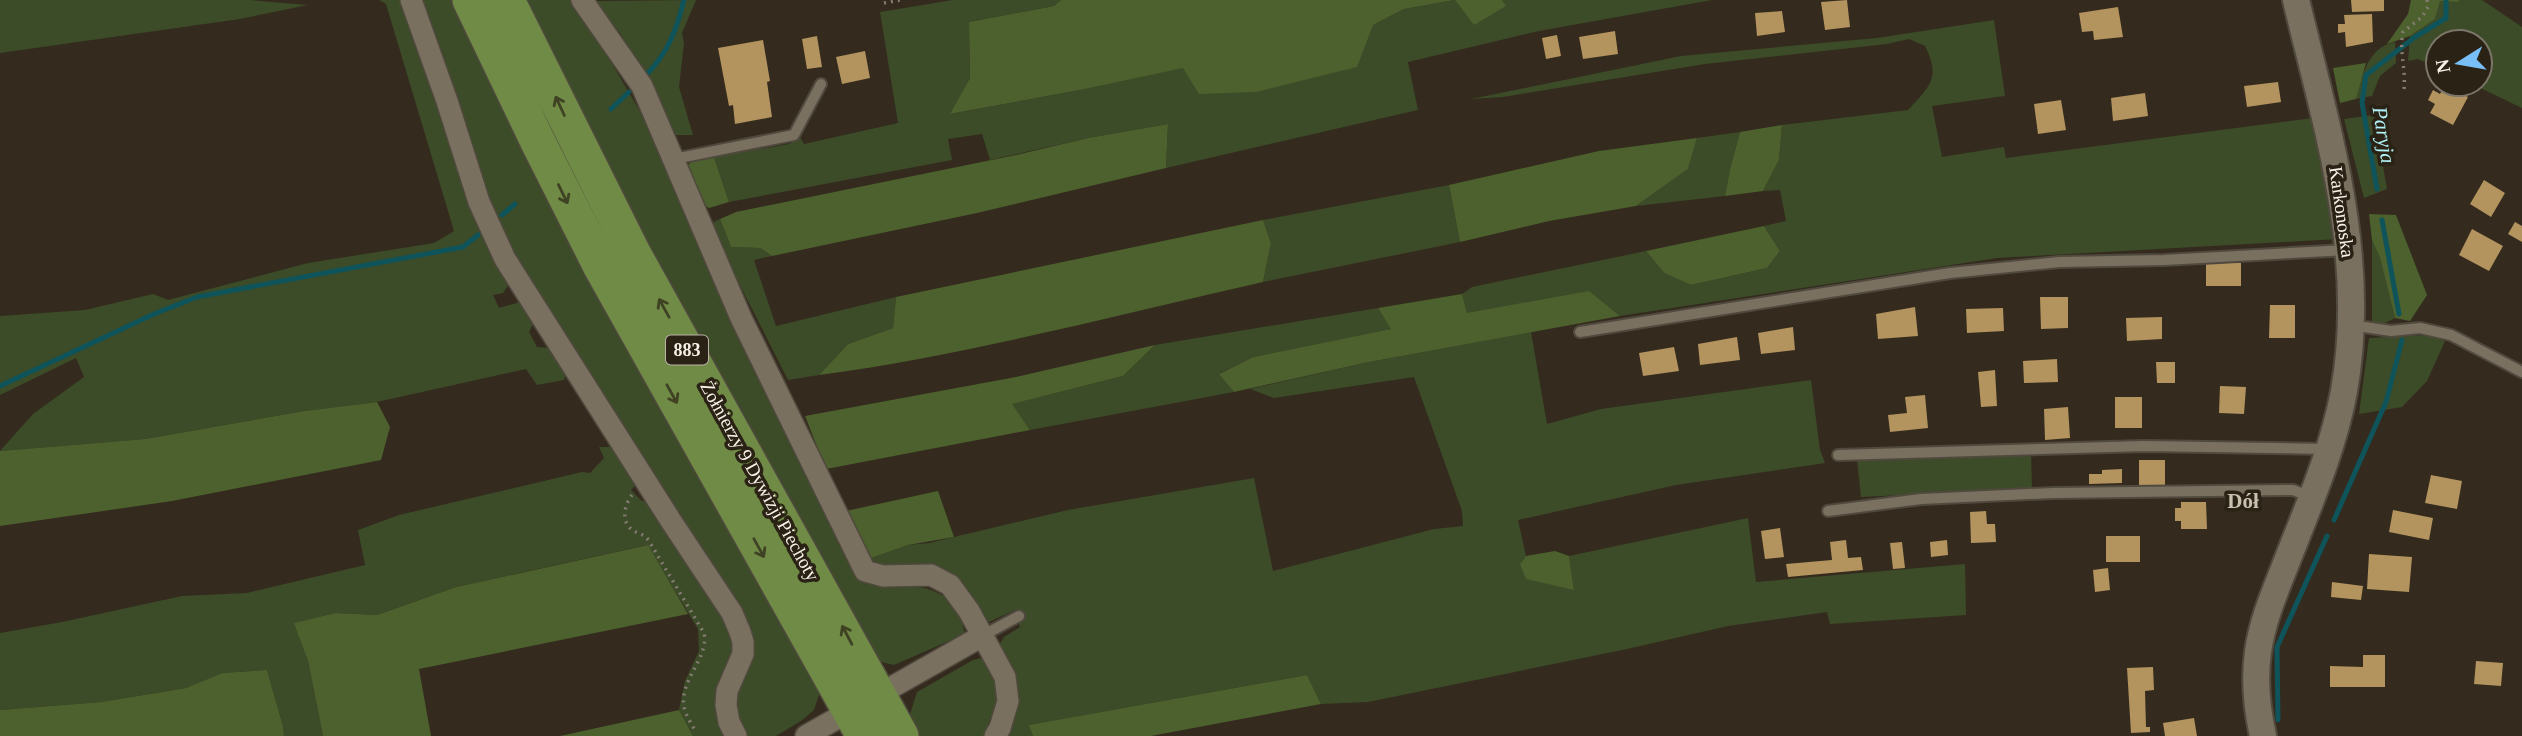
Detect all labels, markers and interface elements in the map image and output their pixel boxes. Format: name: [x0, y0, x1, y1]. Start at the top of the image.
north arrow: [2424, 28, 2494, 98]
text: N: [2431, 57, 2454, 75]
one-way arrow: [553, 96, 566, 117]
water label: Paryja: [2368, 104, 2400, 165]
street label: Karkonoska: [2325, 165, 2359, 259]
one-way arrow: [557, 183, 571, 204]
one-way arrow: [657, 298, 670, 319]
road number: 883: [666, 336, 708, 364]
street label: Żołnierzy 9 Dywizji Piechoty: [696, 377, 824, 585]
one-way arrow: [666, 383, 679, 404]
district label: Dół: [2227, 489, 2259, 513]
one-way arrow: [753, 537, 766, 558]
one-way arrow: [839, 625, 853, 646]

